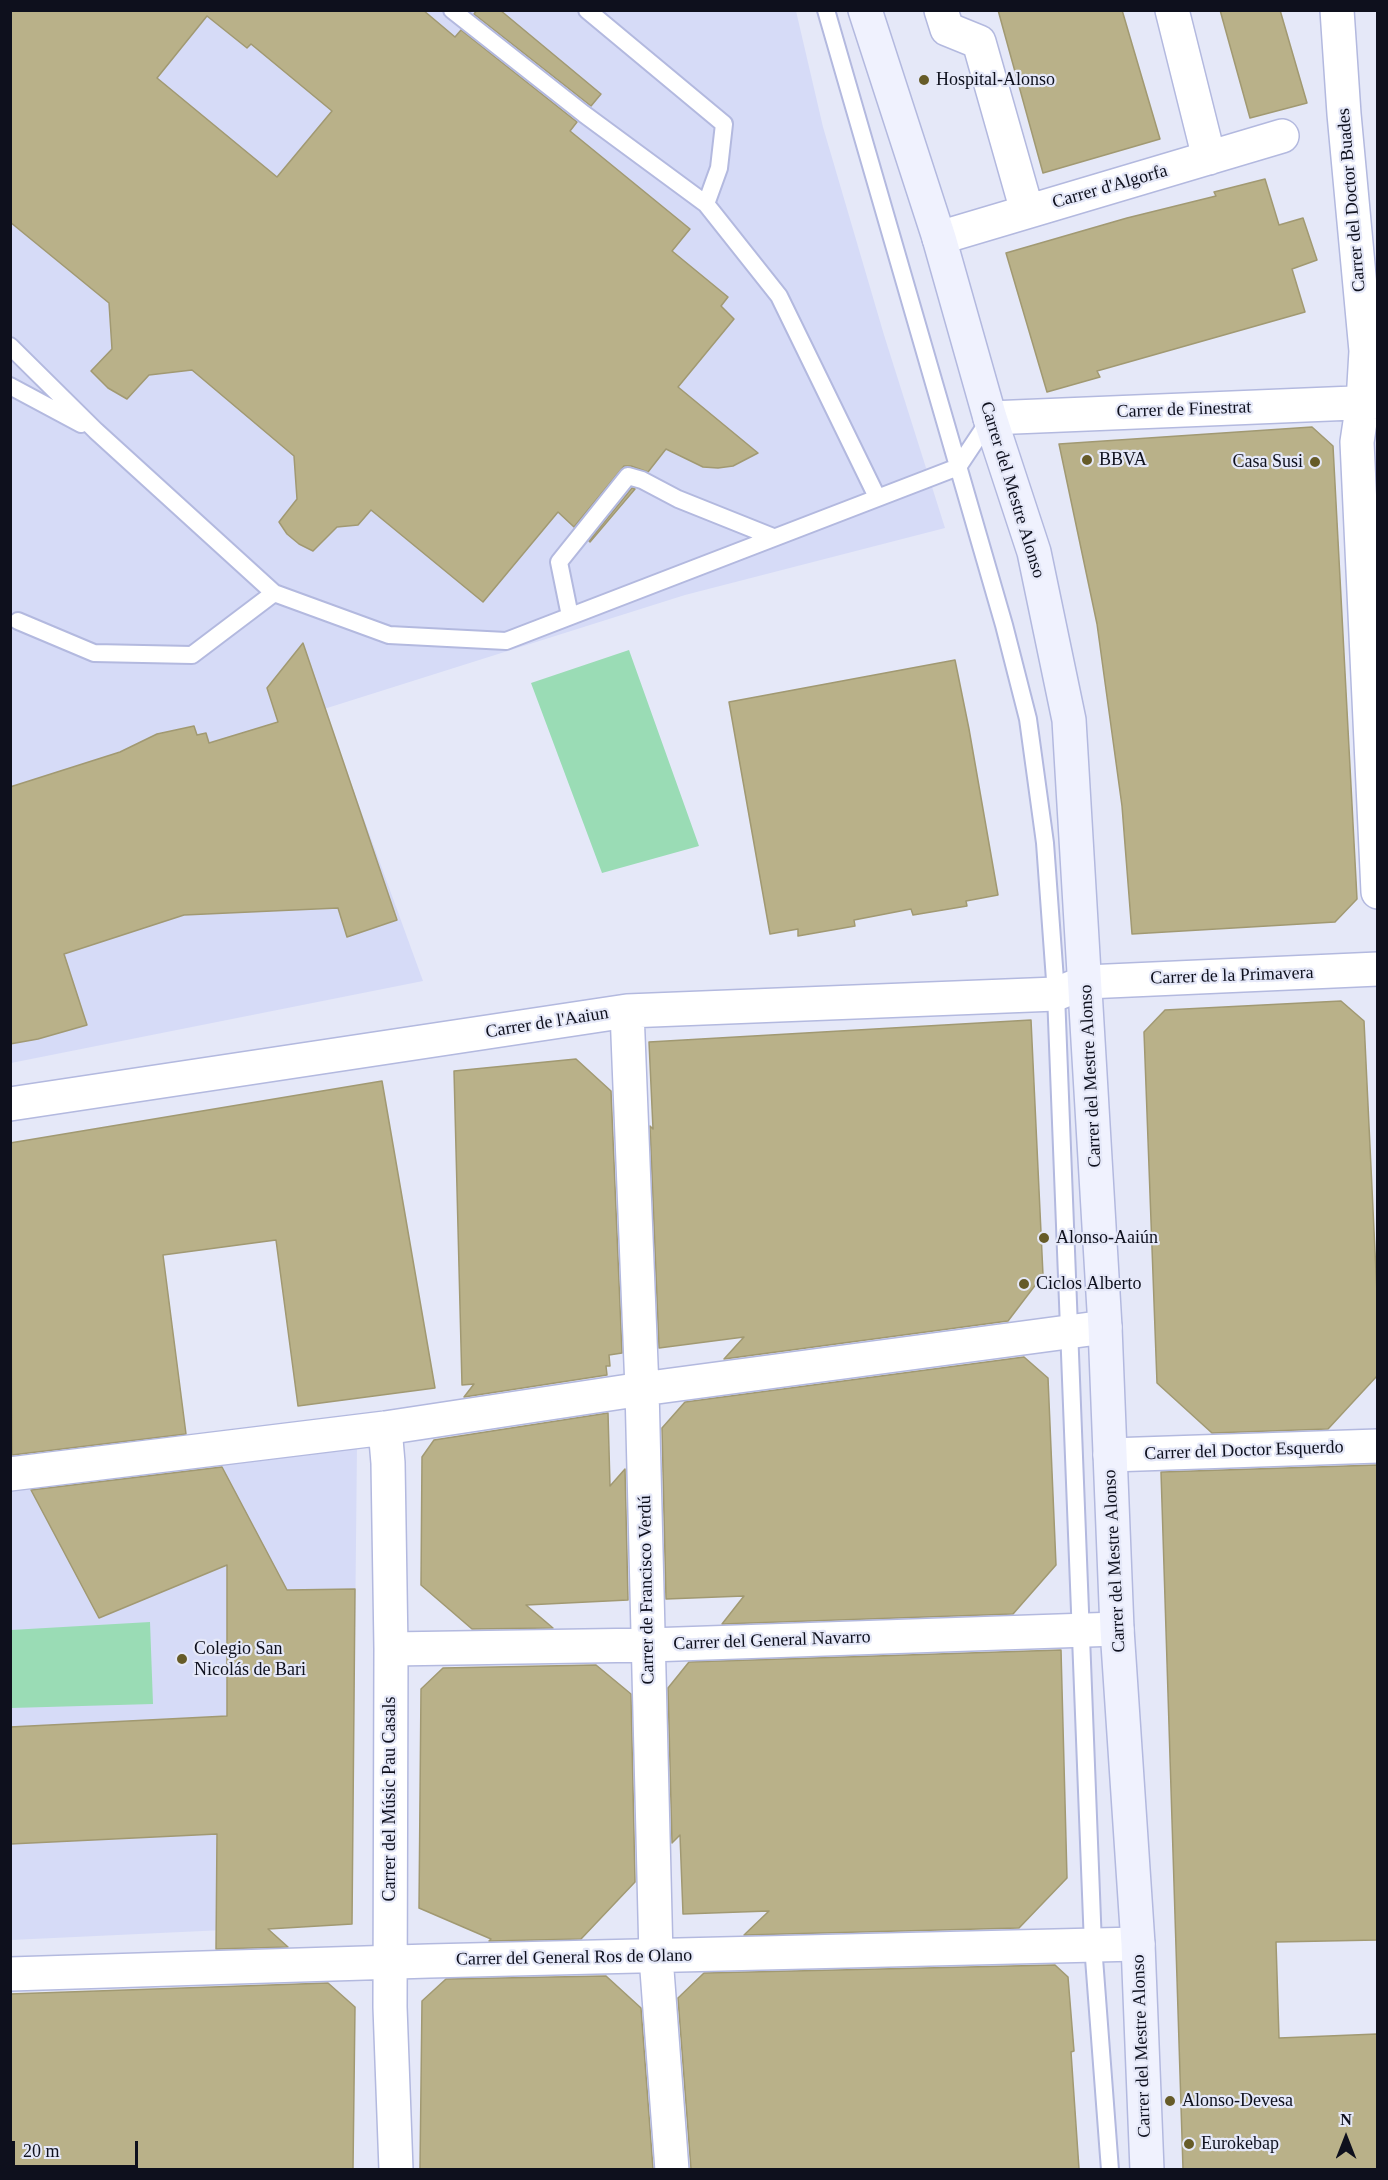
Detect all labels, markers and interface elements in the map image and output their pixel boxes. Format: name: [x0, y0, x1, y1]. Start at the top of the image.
place label: Hospital-Alonso: [936, 69, 1055, 91]
marker: Hospital-Alonso: [917, 73, 931, 87]
street label: Carrer del Doctor Buades: [1333, 107, 1371, 293]
street label: Carrer d'Algorfa: [1050, 160, 1170, 214]
street label: Carrer de Finestrat: [1116, 397, 1252, 423]
street label: Carrer del Mestre Alonso: [975, 399, 1049, 581]
place label: BBVA: [1099, 449, 1147, 471]
place label: Casa Susi: [1232, 451, 1303, 473]
marker: BBVA: [1080, 453, 1094, 467]
marker: Casa Susi: [1308, 455, 1322, 469]
street label: Carrer de la Primavera: [1150, 962, 1314, 990]
street label: Carrer del Mestre Alonso: [1075, 984, 1107, 1168]
street label: Carrer de l'Aaiun: [484, 1003, 610, 1043]
place label: Alonso-Aaiún: [1056, 1227, 1158, 1249]
marker: Alonso-Aaiún: [1037, 1231, 1051, 1245]
place label: Ciclos Alberto: [1036, 1273, 1141, 1295]
marker: Ciclos Alberto: [1017, 1277, 1031, 1291]
street label: Carrer del Doctor Esquerdo: [1144, 1437, 1344, 1465]
street label: Carrer del Mestre Alonso: [1099, 1469, 1131, 1653]
street label: Carrer de Francisco Verdú: [635, 1495, 659, 1685]
street label: Carrer del General Navarro: [673, 1627, 871, 1655]
place label: Colegio San Nicolás de Bari: [194, 1638, 306, 1680]
marker: Colegio San Nicolás de Bari: [175, 1652, 189, 1666]
street label: Carrer del Músic Pau Casals: [379, 1697, 401, 1901]
street label: Carrer del General Ros de Olano: [456, 1945, 692, 1971]
street label: Carrer del Mestre Alonso: [1128, 1954, 1156, 2138]
place label: Alonso-Devesa: [1182, 2090, 1293, 2112]
marker: Alonso-Devesa: [1163, 2094, 1177, 2108]
north arrow: [1316, 2108, 1376, 2168]
text: N: [1340, 2111, 1352, 2128]
scale bar: [15, 2129, 141, 2167]
place label: Eurokebap: [1201, 2133, 1279, 2155]
marker: Eurokebap: [1182, 2137, 1196, 2151]
text: 20 m: [23, 2141, 60, 2161]

